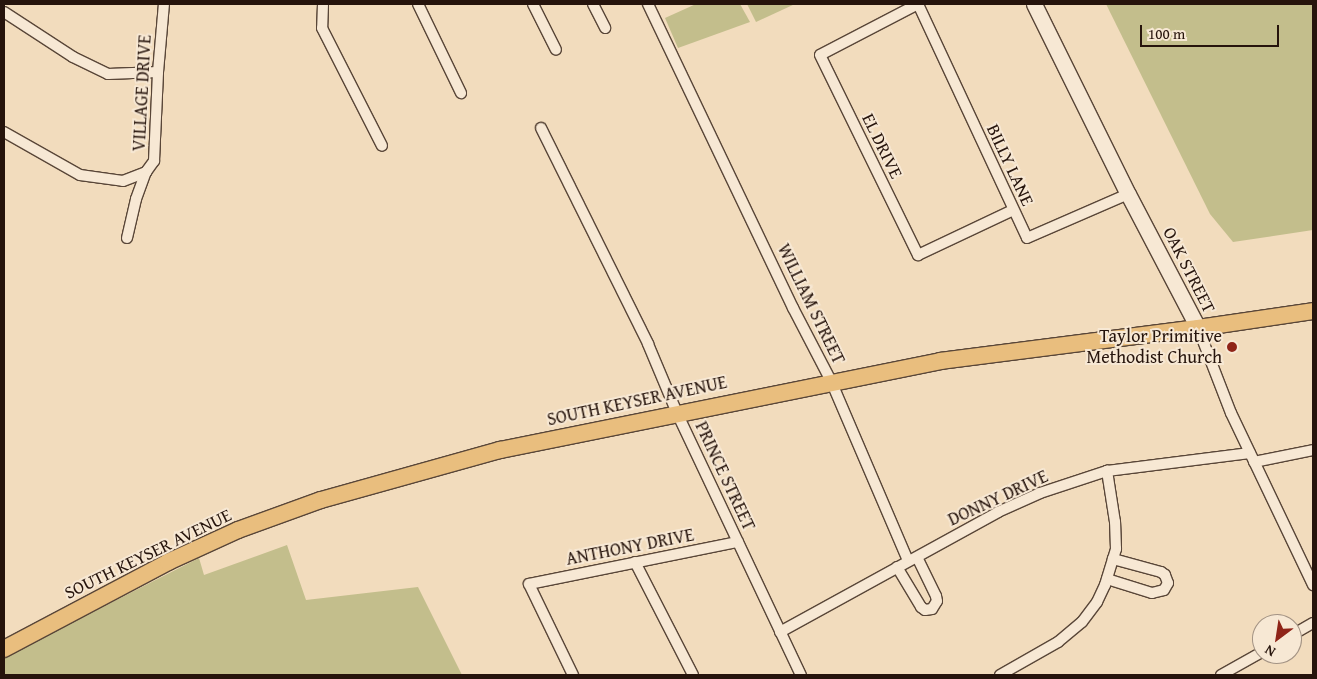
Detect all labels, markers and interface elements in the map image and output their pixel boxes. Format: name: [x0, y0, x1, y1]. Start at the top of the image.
scale bar: [1142, 15, 1281, 47]
text: 100 m: [1148, 23, 1185, 44]
street label: VILLAGE DRIVE: [128, 34, 156, 152]
street label: EL DRIVE: [857, 110, 907, 182]
street label: BILLY LANE: [982, 121, 1038, 209]
street label: OAK STREET: [1158, 223, 1220, 317]
street label: WILLIAM STREET: [773, 240, 849, 368]
place label: Taylor Primitive Methodist Church: [1086, 326, 1222, 368]
marker: Taylor Primitive Methodist Church: [1226, 341, 1238, 353]
street label: SOUTH KEYSER AVENUE: [545, 371, 729, 431]
street label: PRINCE STREET: [690, 418, 760, 534]
street label: DONNY DRIVE: [945, 465, 1051, 531]
street label: SOUTH KEYSER AVENUE: [61, 504, 235, 604]
street label: ANTHONY DRIVE: [564, 524, 696, 570]
north arrow: [1252, 614, 1302, 664]
text: N: [1261, 640, 1279, 662]

